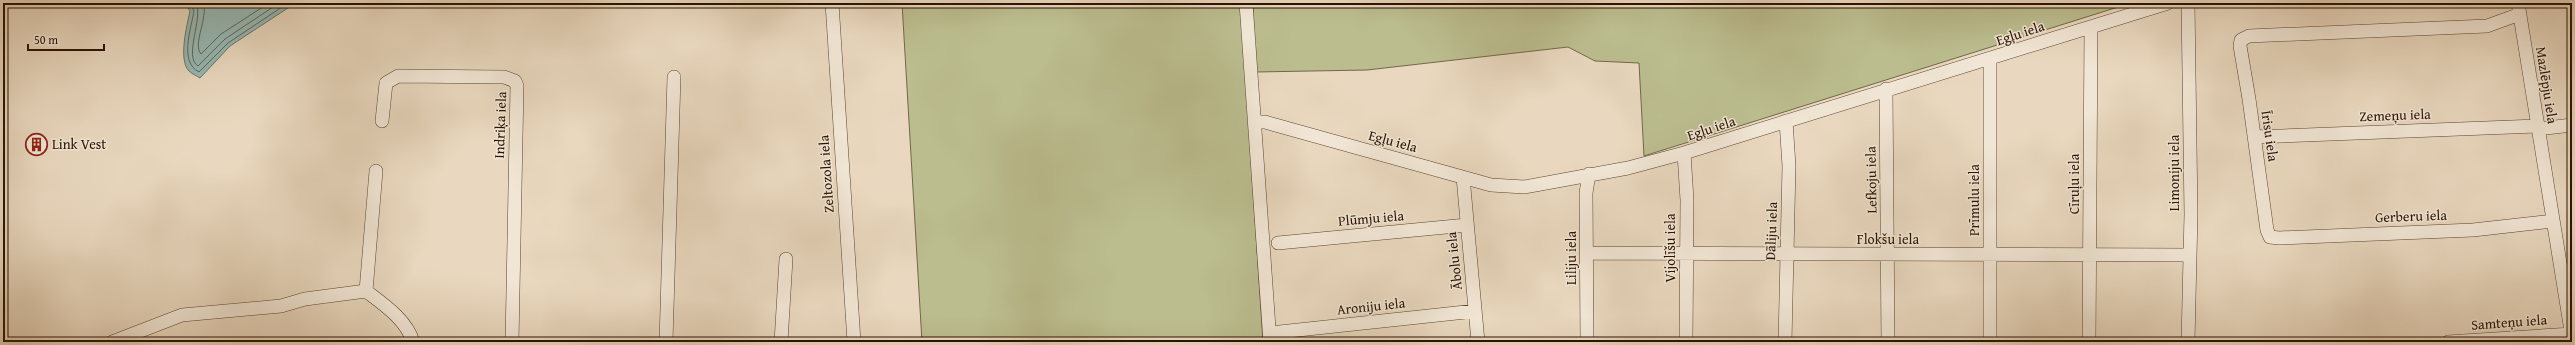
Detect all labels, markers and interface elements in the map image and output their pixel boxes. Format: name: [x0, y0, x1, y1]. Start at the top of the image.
street label: Egļu iela: [1993, 16, 2047, 50]
scale bar: [28, 26, 104, 52]
text: 50 m: [34, 31, 58, 48]
street label: Mazlēpju iela: [2531, 45, 2563, 125]
street label: Indriķa iela: [489, 91, 511, 159]
street label: Zemeņu iela: [2359, 104, 2431, 126]
street label: Īrisu iela: [2257, 109, 2284, 163]
street label: Egļu iela: [1684, 111, 1738, 145]
street label: Egļu iela: [1366, 125, 1420, 157]
building icon: Link Vest: [24, 131, 50, 157]
place label: Link Vest: [52, 134, 106, 154]
street label: Zeltozola iela: [813, 134, 839, 214]
street label: Limoniju iela: [2164, 134, 2184, 211]
street label: Lefkoju iela: [1860, 146, 1882, 214]
street label: Cīruļu iela: [2064, 153, 2084, 214]
street label: Prīmulu iela: [1964, 164, 1984, 236]
street label: Dāliju iela: [1760, 201, 1782, 261]
street label: Plūmju iela: [1337, 205, 1405, 231]
street label: Gerberu iela: [2375, 205, 2448, 227]
street label: Vijolīšu iela: [1660, 213, 1680, 283]
street label: Flokšu iela: [1857, 229, 1920, 249]
street label: Ābolu iela: [1441, 230, 1467, 291]
street label: Liliju iela: [1561, 231, 1581, 285]
street label: Aroniju iela: [1336, 292, 1406, 320]
street label: Samteņu iela: [2470, 309, 2548, 335]

